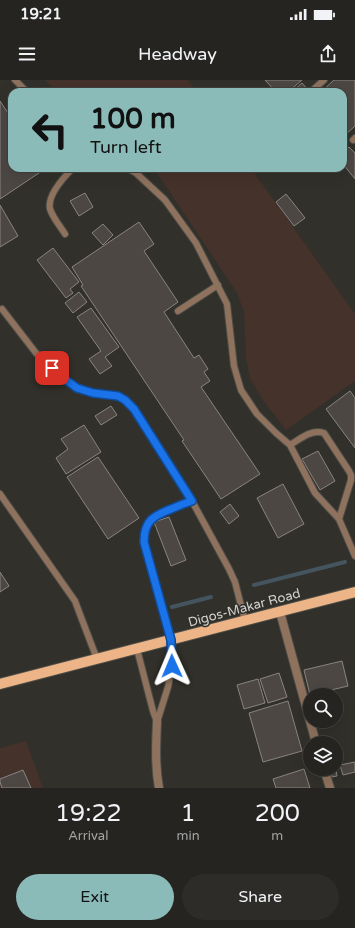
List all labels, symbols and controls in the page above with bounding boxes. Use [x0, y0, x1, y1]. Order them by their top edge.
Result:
text: 19:21 [20, 5, 62, 23]
icon: menu [16, 43, 38, 65]
text: Headway [138, 43, 217, 65]
icon: share [317, 43, 339, 65]
text: 100 m [90, 102, 176, 136]
icon: left [24, 104, 76, 156]
text: Turn left [90, 136, 162, 158]
pin [35, 351, 69, 385]
icon: arrive [41, 357, 63, 379]
street label: Digos-Makar Road [186, 585, 302, 631]
position arrow [151, 645, 193, 687]
map controls [303, 688, 343, 776]
button: search [303, 688, 343, 728]
button: layers [303, 736, 343, 776]
text: 19:22 [55, 799, 122, 828]
text: 1 [181, 799, 196, 828]
text: 200 [255, 799, 300, 828]
text: Arrival [68, 828, 108, 844]
text: min [177, 828, 200, 844]
text: m [271, 828, 283, 844]
button: Exit [16, 874, 174, 920]
button: Share [182, 874, 339, 920]

